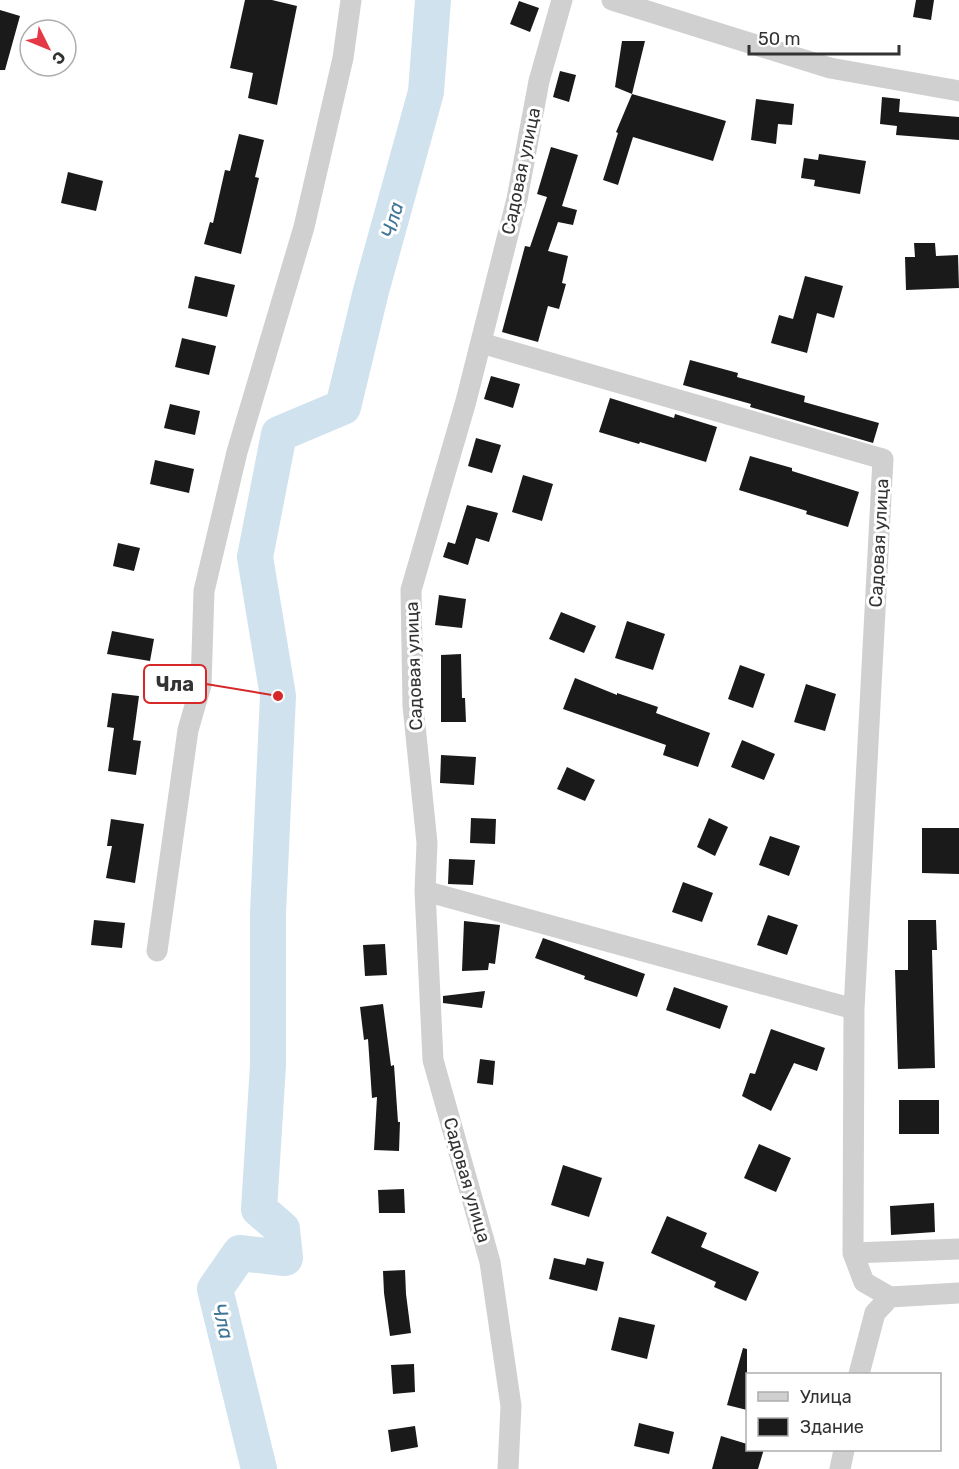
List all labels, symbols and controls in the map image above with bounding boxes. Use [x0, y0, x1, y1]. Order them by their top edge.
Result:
north arrow [18, 18, 78, 78]
scale bar [749, 18, 899, 56]
text: 50 m [758, 28, 801, 50]
text: С [48, 47, 69, 68]
street label: Садовая улица [497, 106, 545, 236]
water label: Чла [376, 199, 408, 241]
street label: Садовая улица [865, 478, 893, 608]
street label: Садовая улица [401, 601, 427, 731]
callout: Чла [144, 665, 206, 703]
text: Чла [156, 672, 194, 696]
street label: Садовая улица [439, 1115, 495, 1245]
water label: Чла [207, 1300, 239, 1342]
legend [746, 1373, 941, 1451]
text: Улица [800, 1386, 852, 1408]
text: Здание [800, 1416, 864, 1438]

